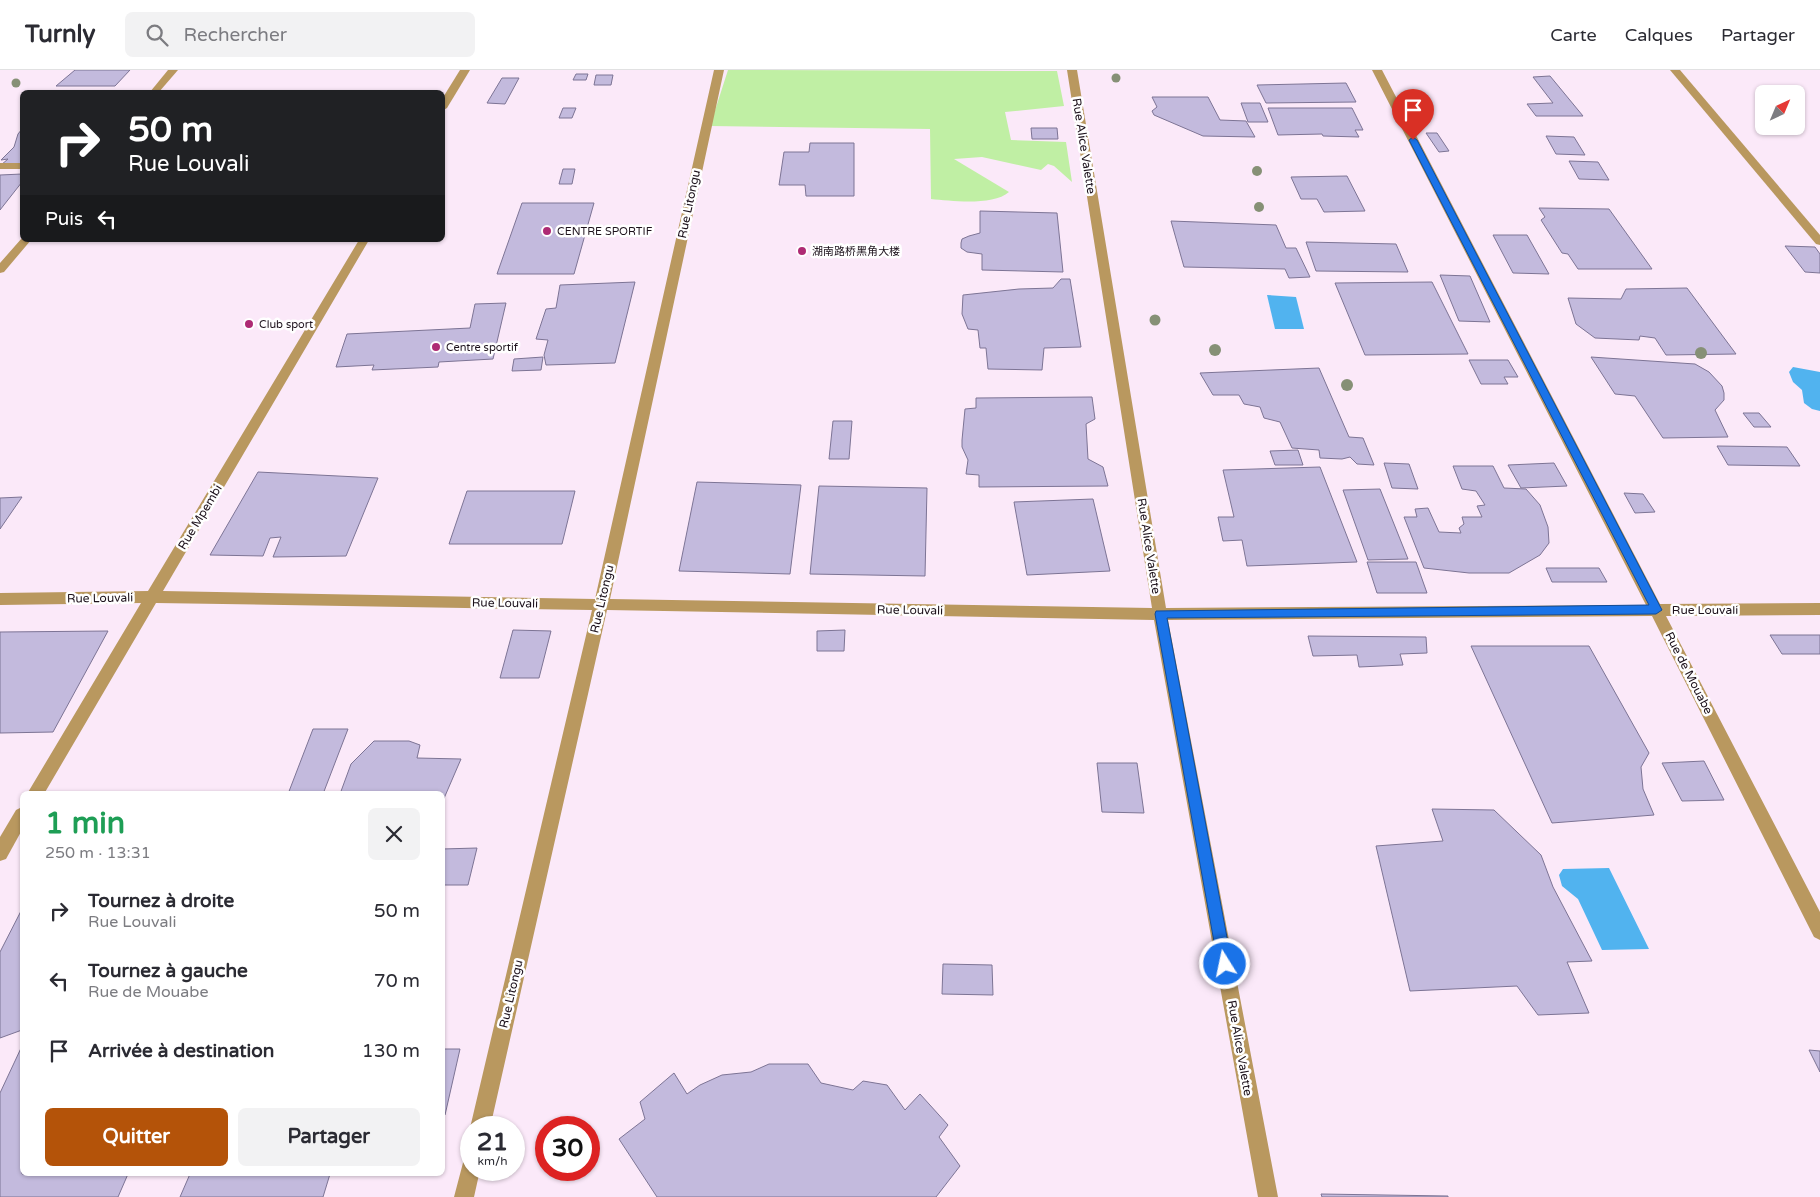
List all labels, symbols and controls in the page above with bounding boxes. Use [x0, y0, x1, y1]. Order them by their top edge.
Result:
search box [125, 12, 475, 57]
text: Turnly [25, 20, 95, 49]
icon: search [143, 21, 171, 49]
text: Rechercher [183, 24, 287, 46]
text: Carte [1550, 24, 1597, 46]
text: Calques [1625, 24, 1693, 46]
text: Partager [1721, 24, 1795, 46]
north arrow [1755, 85, 1805, 135]
map controls [1755, 85, 1805, 135]
pin [1392, 89, 1434, 140]
icon: arrive [1399, 96, 1427, 124]
street label: Rue Alice Valette [1070, 97, 1099, 195]
text: 50 m [128, 109, 213, 151]
icon: right [45, 110, 110, 175]
text: Rue Louvali [128, 151, 250, 177]
street label: Rue Litongu [675, 168, 703, 240]
icon: left [93, 205, 121, 233]
text: Puis [45, 208, 83, 230]
marker: CENTRE SPORTIF [541, 225, 553, 237]
place label: CENTRE SPORTIF [557, 225, 653, 238]
marker: 湖南路桥黑角大楼 [796, 245, 808, 257]
place label: 湖南路桥黑角大楼 [812, 245, 900, 258]
marker: Club sport [243, 318, 255, 330]
place label: Club sport [259, 318, 313, 331]
marker: Centre sportif [430, 341, 442, 353]
place label: Centre sportif [446, 341, 519, 354]
street label: Rue Mpembi [175, 482, 225, 552]
street label: Rue Alice Valette [1135, 497, 1164, 595]
street label: Rue Litongu [587, 563, 617, 635]
street label: Rue Louvali [67, 590, 133, 606]
street label: Rue Louvali [472, 595, 538, 611]
street label: Rue Louvali [877, 602, 943, 618]
street label: Rue Louvali [1672, 603, 1738, 617]
street label: Rue de Mouabe [1662, 630, 1716, 717]
text: 1 min [45, 805, 125, 842]
button: close [368, 808, 420, 860]
text: 250 m · 13:31 [45, 843, 151, 863]
text: Tournez à droite [88, 890, 234, 912]
icon: right [45, 897, 73, 925]
text: 50 m [374, 900, 420, 922]
text: Rue Louvali [88, 912, 176, 932]
position arrow [1198, 937, 1250, 989]
street label: Rue Litongu [496, 958, 526, 1030]
text: Tournez à gauche [88, 960, 248, 982]
icon: left [45, 967, 73, 995]
text: 70 m [374, 970, 420, 992]
text: Rue de Mouabe [88, 982, 209, 1002]
street label: Rue Alice Valette [1225, 999, 1255, 1097]
icon: arrive [45, 1037, 73, 1065]
text: Arrivée à destination [88, 1040, 274, 1062]
text: 130 m [362, 1040, 420, 1062]
button: Quitter [45, 1108, 228, 1166]
button: Partager [238, 1108, 420, 1166]
speed limit sign: 30 [535, 1116, 600, 1181]
text: 21 [477, 1127, 508, 1157]
text: km/h [477, 1154, 508, 1168]

